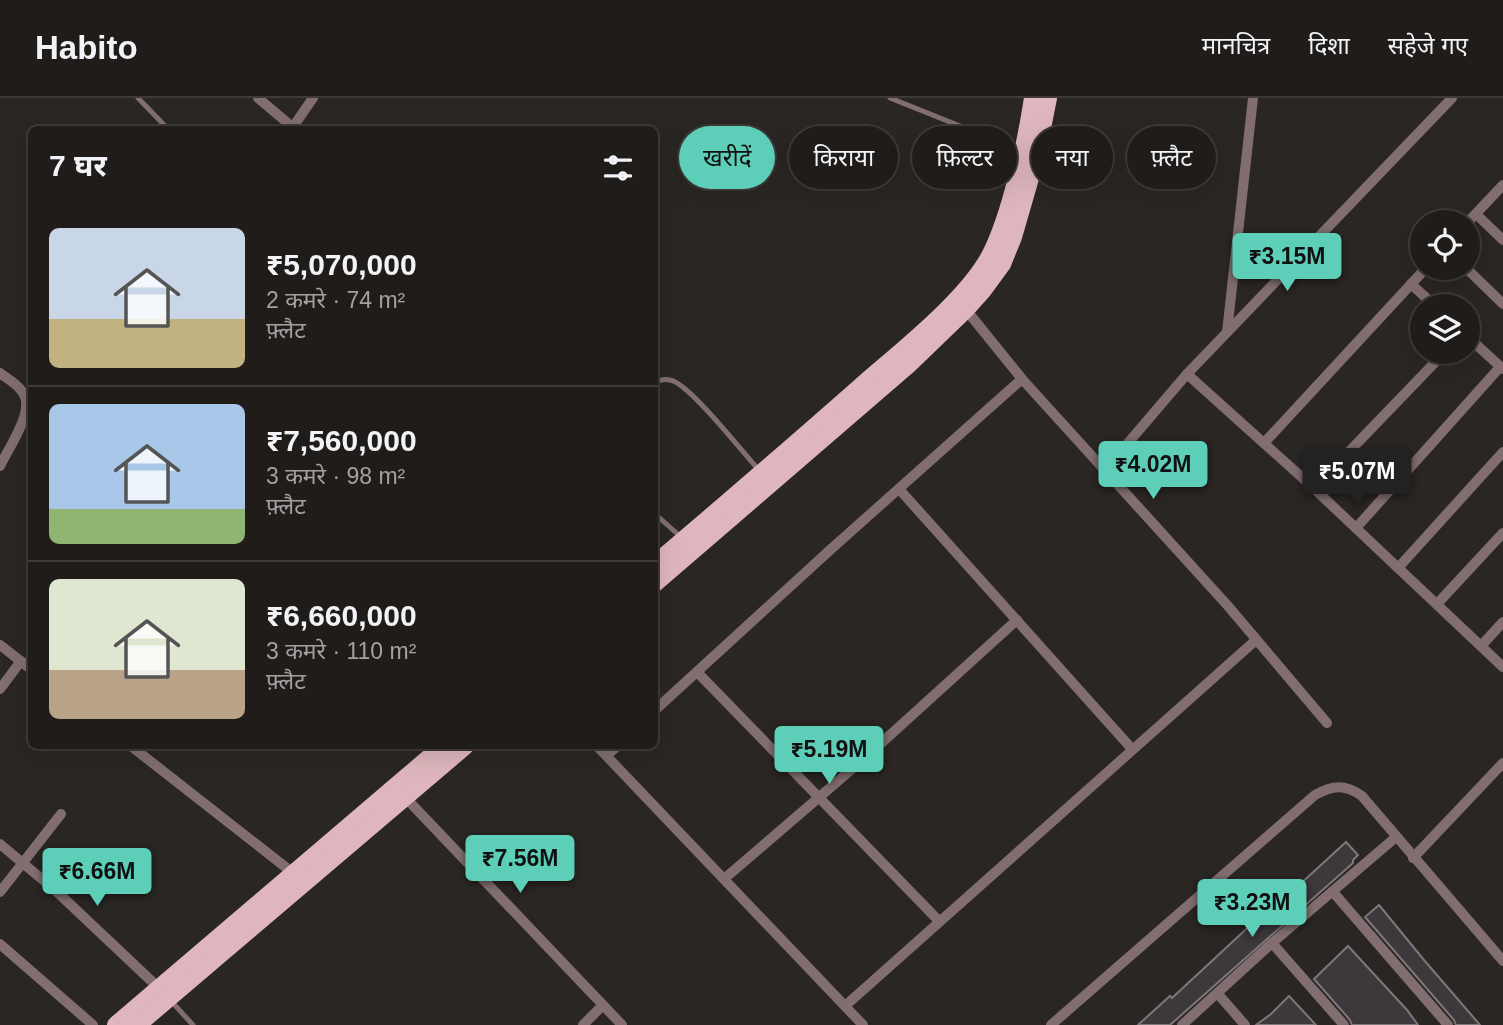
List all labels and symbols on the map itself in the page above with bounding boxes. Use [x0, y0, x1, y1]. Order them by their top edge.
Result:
pin: ₹3.15M [1230, 234, 1344, 293]
pin: ₹4.02M [1096, 442, 1210, 501]
pin: ₹5.07M [1300, 448, 1414, 508]
pin: ₹5.19M [772, 726, 886, 786]
pin: ₹7.56M [463, 836, 577, 895]
pin: ₹6.66M [40, 848, 154, 908]
pin: ₹3.23M [1195, 880, 1309, 939]

